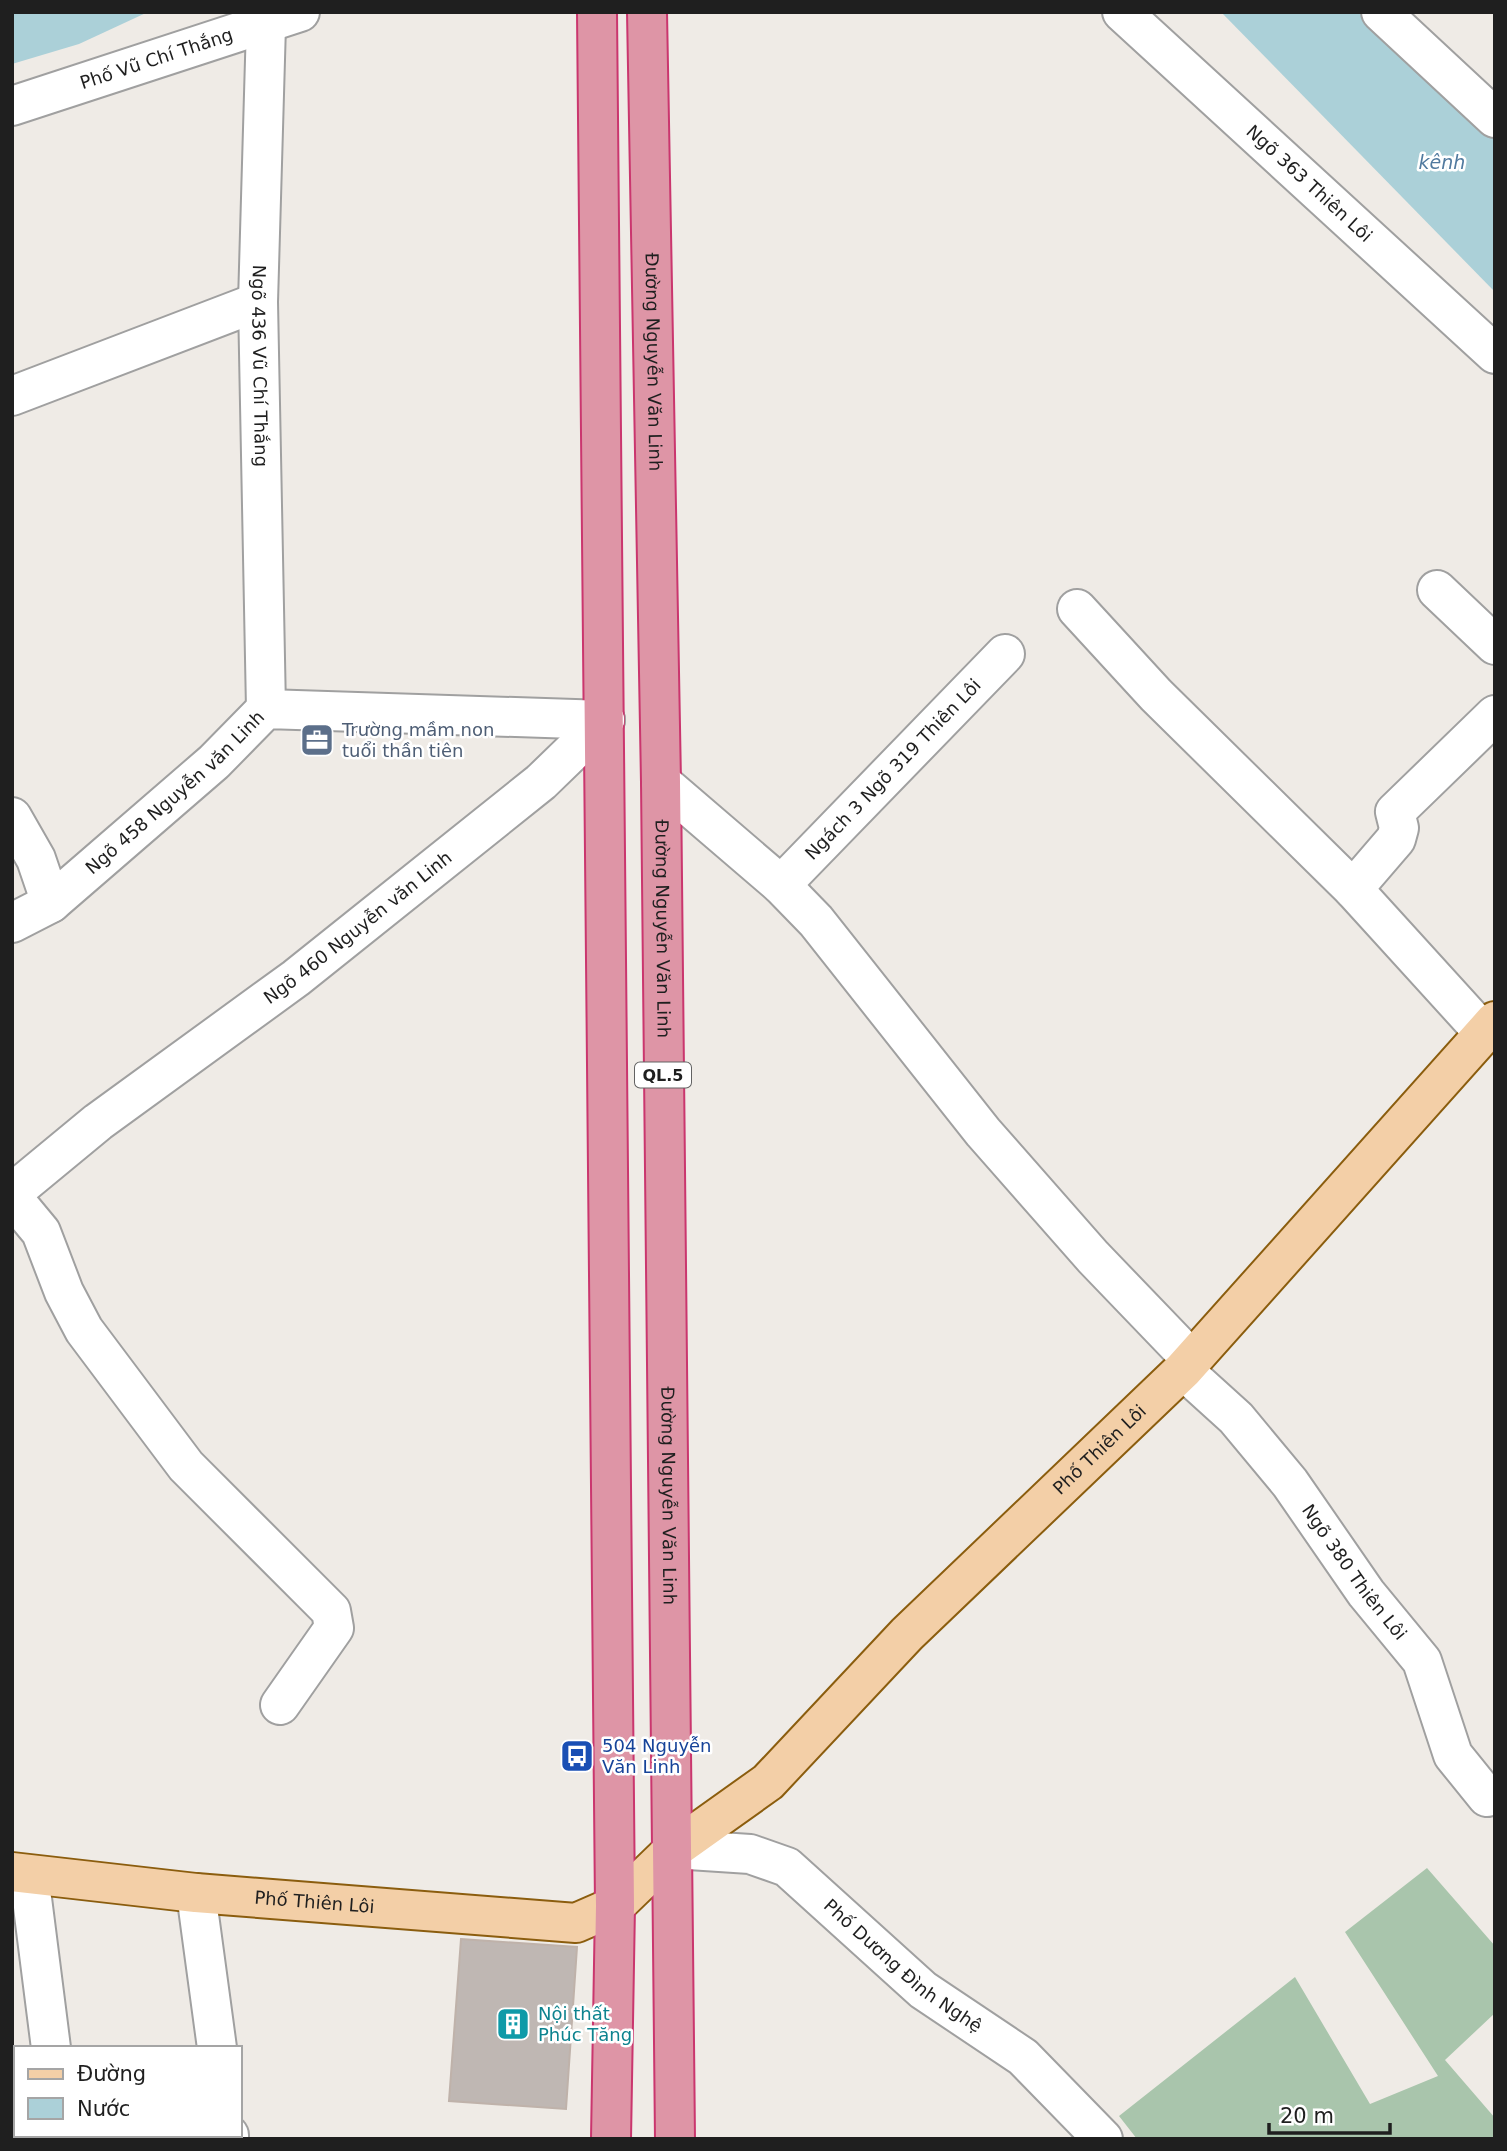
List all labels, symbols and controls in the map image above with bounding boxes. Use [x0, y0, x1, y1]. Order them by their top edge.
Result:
street label: Phố Vũ Chí Thắng [77, 24, 235, 93]
street label: Ngõ 363 Thiên Lôi [1242, 120, 1377, 246]
water label: kênh [1419, 151, 1465, 173]
street label: Đường Nguyễn Văn Linh [641, 252, 666, 471]
street label: Ngõ 436 Vũ Chí Thắng [248, 264, 272, 467]
street label: Ngách 3 Ngõ 319 Thiên Lôi [800, 674, 985, 864]
street label: Ngõ 458 Nguyễn văn Linh [81, 706, 268, 878]
place label: Trường mầm non tuổi thần tiên [341, 719, 494, 761]
office icon: Trường mầm non tuổi thần tiên [298, 721, 336, 759]
street label: Đường Nguyễn Văn Linh [651, 819, 675, 1038]
street label: Ngõ 460 Nguyễn văn Linh [259, 847, 456, 1008]
road number: QL.5 [635, 1063, 691, 1088]
street label: Đường Nguyễn Văn Linh [657, 1386, 680, 1605]
street label: Phố Thiên Lôi [1049, 1400, 1150, 1499]
street label: Ngõ 380 Thiên Lôi [1298, 1500, 1411, 1644]
place label: 504 Nguyễn Văn Linh [602, 1735, 712, 1777]
bus stop icon: 504 Nguyễn Văn Linh [558, 1737, 596, 1775]
street label: Phố Thiên Lôi [254, 1887, 375, 1917]
street label: Phố Dương Đình Nghệ [820, 1895, 986, 2037]
place label: Nội thất Phúc Tăng [538, 2003, 632, 2045]
building icon: Nội thất Phúc Tăng [494, 2005, 532, 2043]
legend [14, 2046, 242, 2137]
text: Đường [77, 2062, 146, 2086]
scale bar [1269, 2092, 1390, 2136]
text: Nước [77, 2097, 130, 2121]
text: 20 m [1280, 2104, 1334, 2128]

